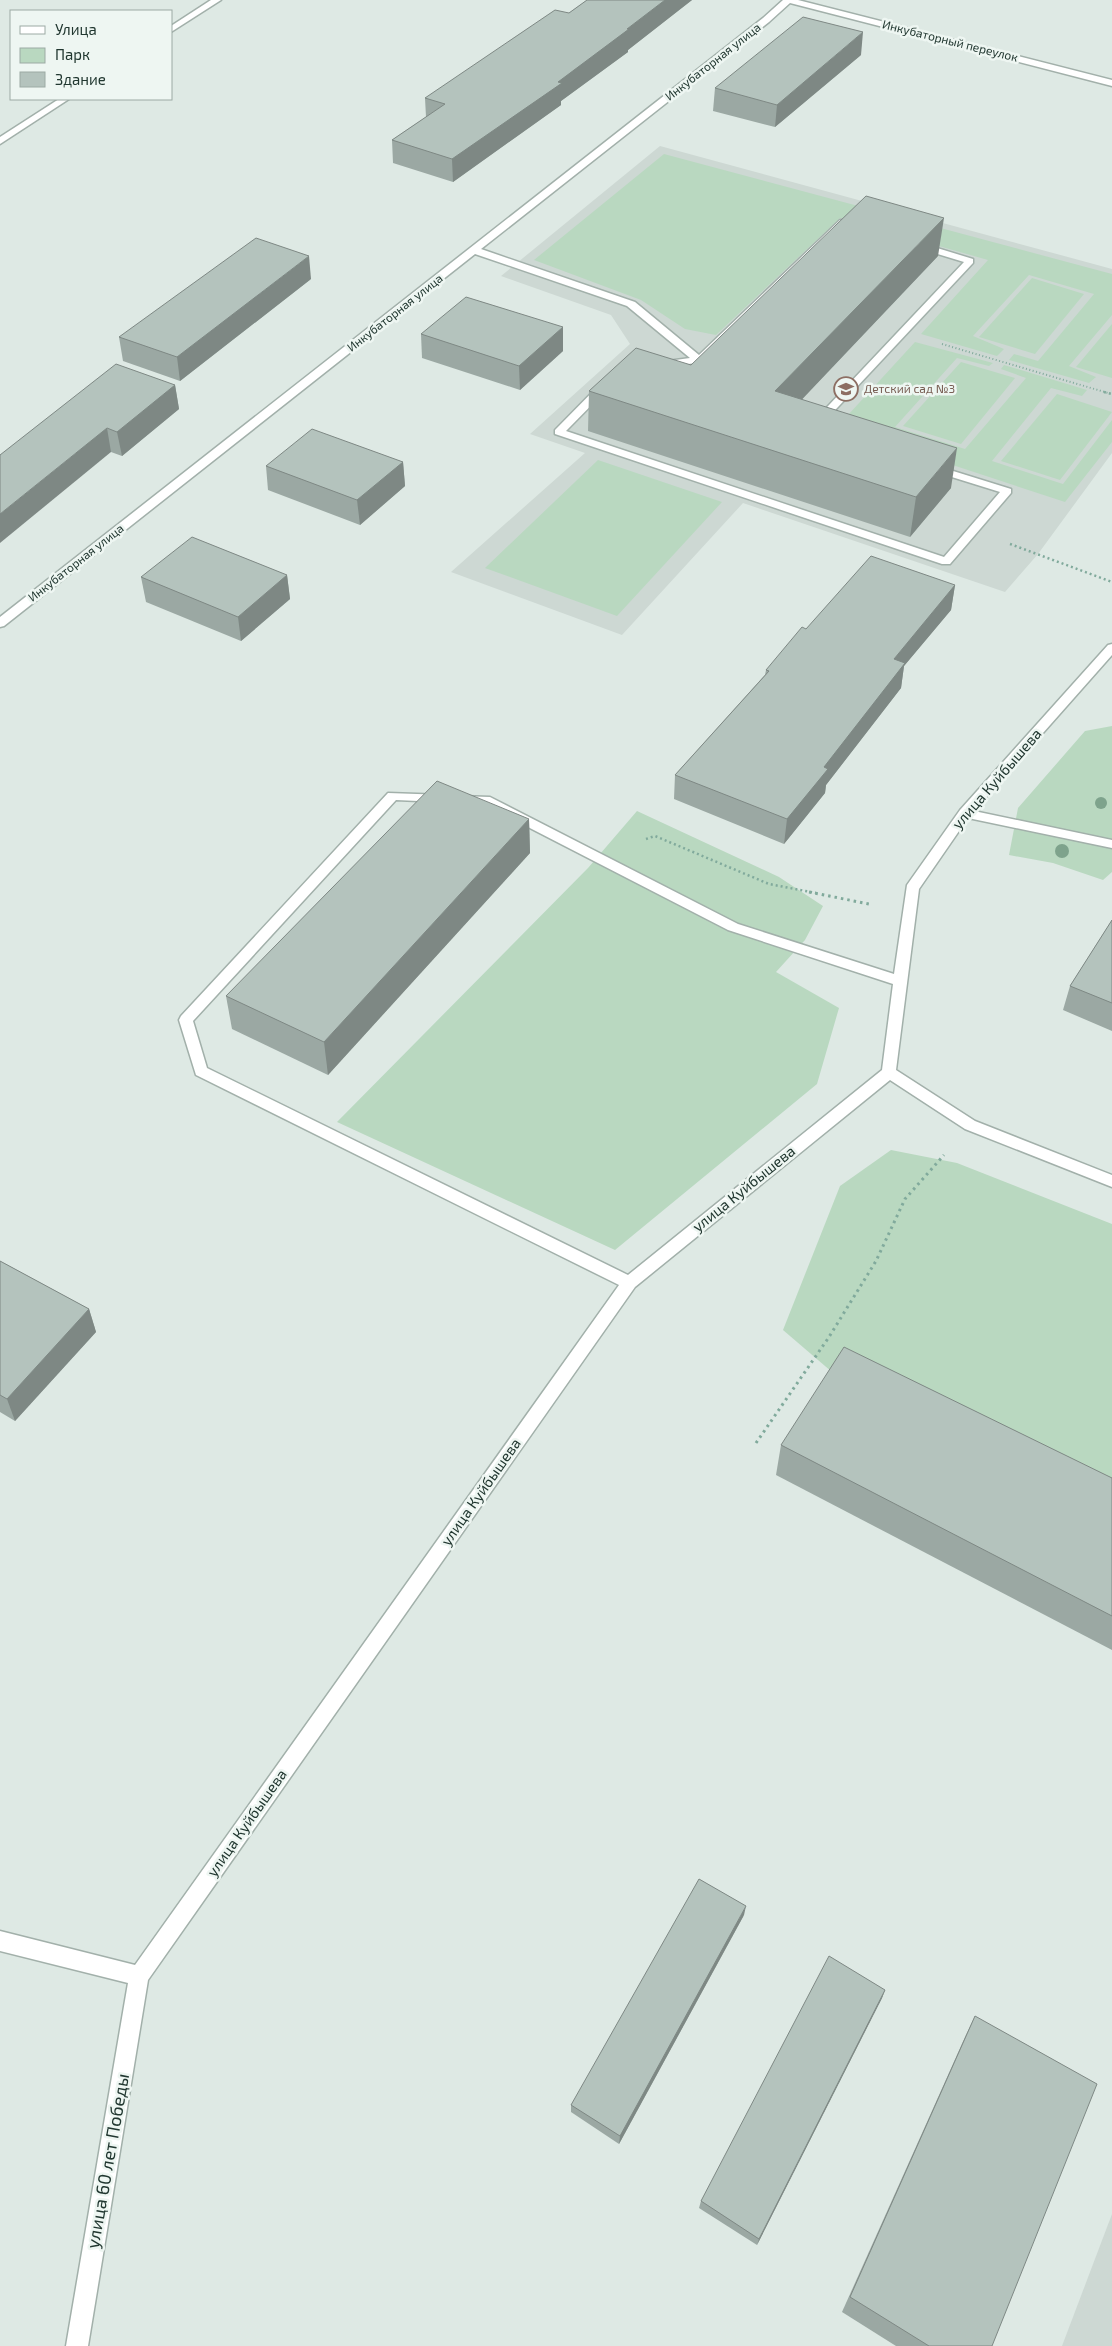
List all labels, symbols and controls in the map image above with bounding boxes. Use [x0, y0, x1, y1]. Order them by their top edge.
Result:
legend [10, 10, 172, 100]
street label: Инкубаторный переулок [881, 16, 1020, 65]
text: Улица [55, 20, 97, 38]
street label: Инкубаторная улица [662, 20, 764, 104]
text: Парк [55, 45, 90, 63]
text: Здание [55, 70, 106, 88]
street label: Инкубаторная улица [344, 271, 446, 355]
school or university icon: Детский сад №3 [833, 376, 859, 402]
place label: Детский сад №3 [864, 381, 955, 395]
street label: Инкубаторная улица [25, 521, 127, 605]
street label: улица Куйбышева [948, 725, 1045, 833]
street label: улица Куйбышева [688, 1141, 799, 1236]
street label: улица Куйбышева [436, 1434, 525, 1549]
street label: улица Куйбышева [202, 1765, 291, 1880]
street label: улица 60 лет Победы [81, 2071, 133, 2250]

